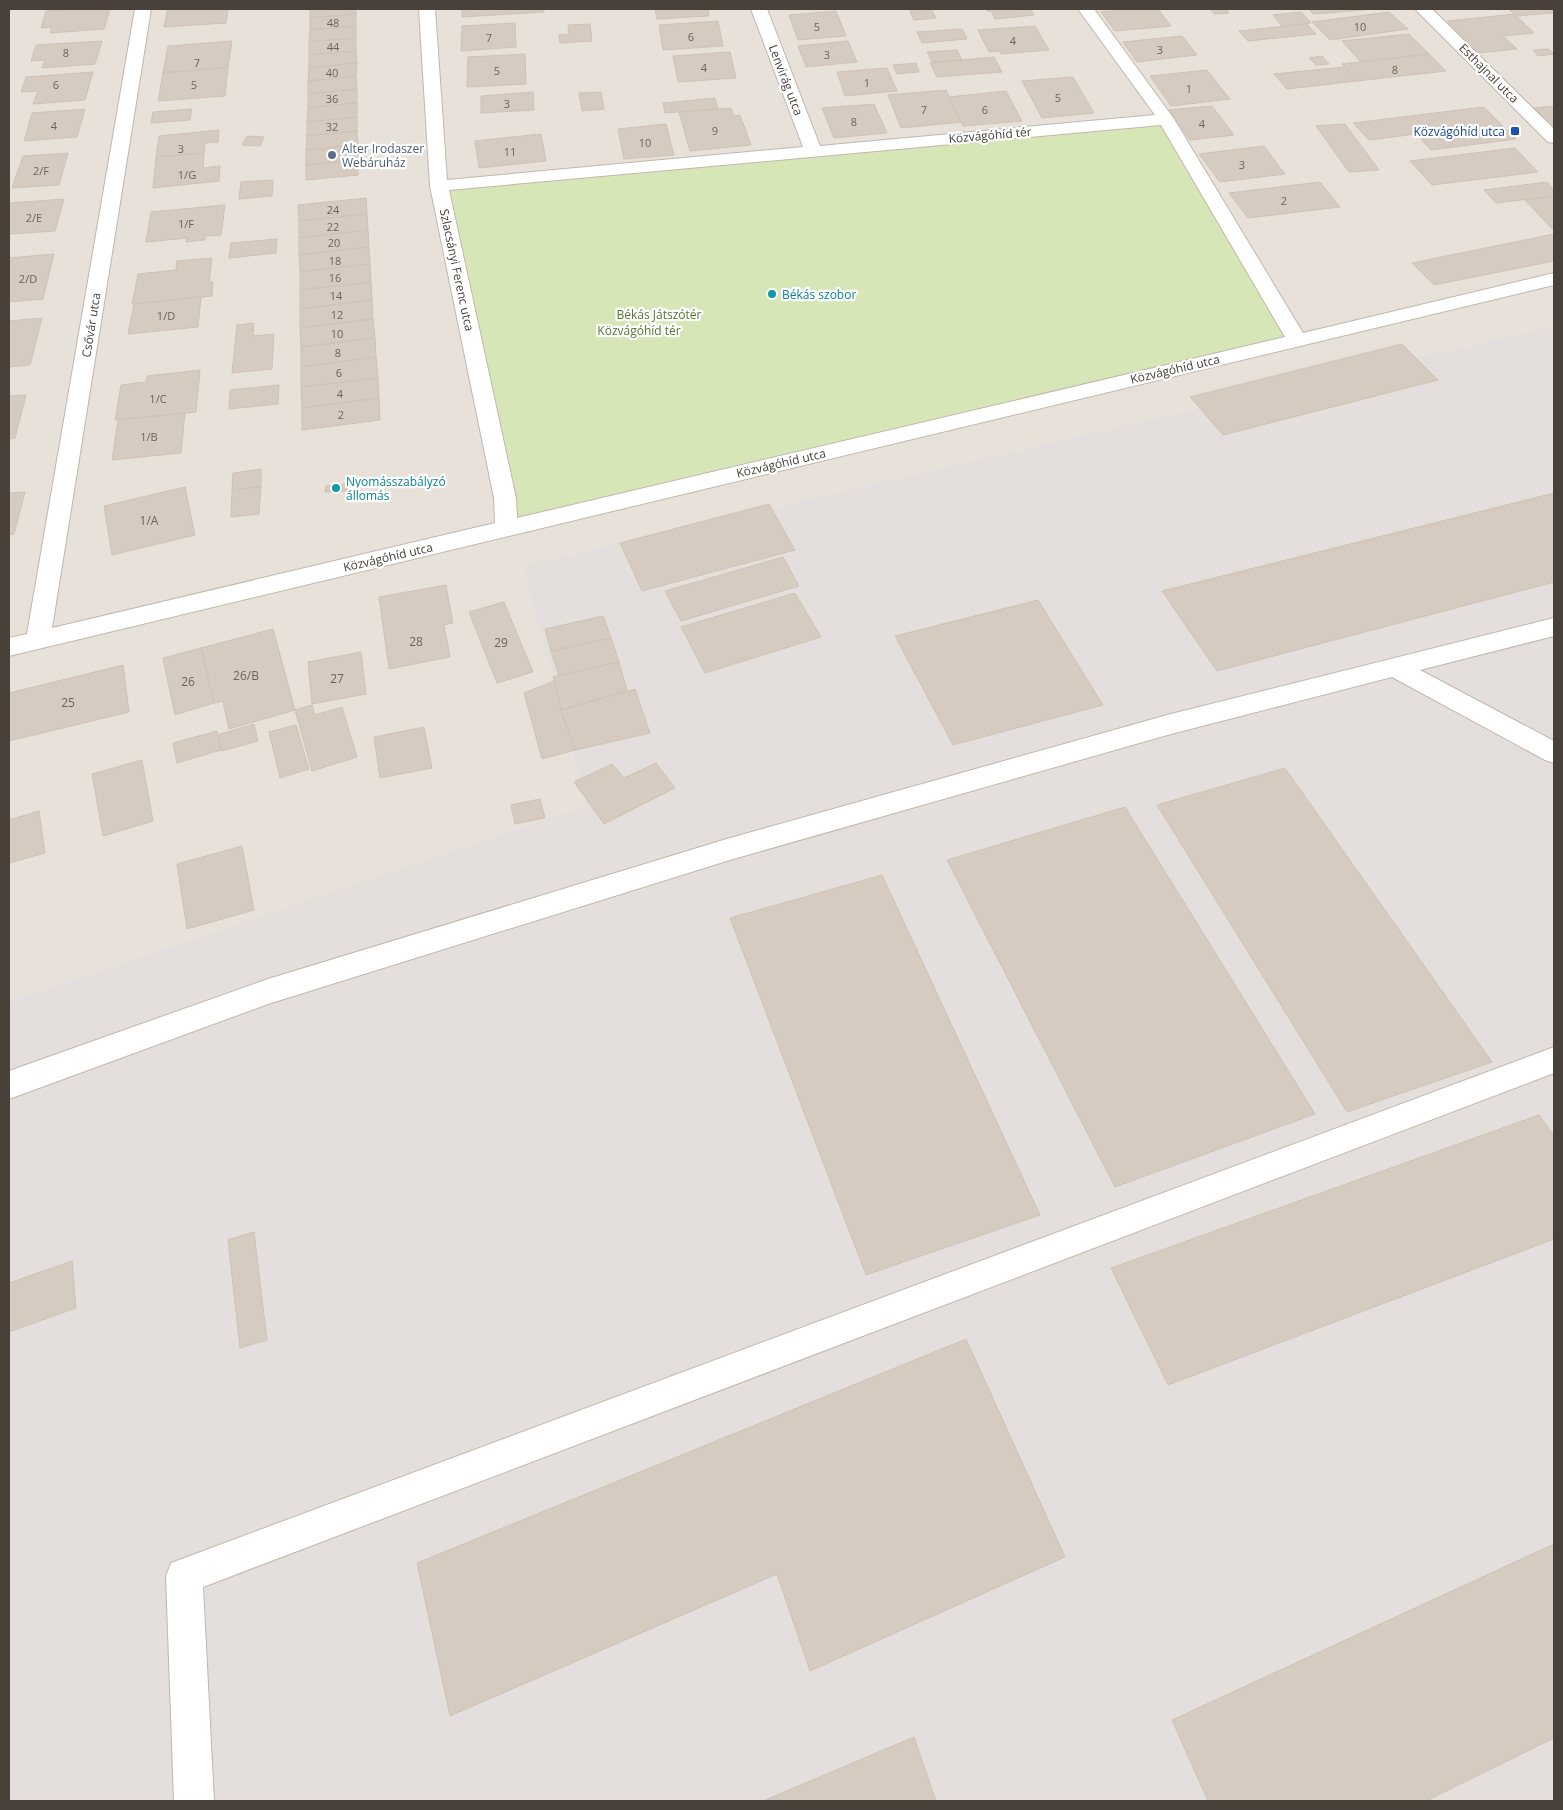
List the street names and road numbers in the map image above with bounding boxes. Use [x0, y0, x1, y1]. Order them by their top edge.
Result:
street label: Esthajnal utca [1455, 39, 1523, 107]
street label: Lenvirág utca [765, 42, 807, 118]
street label: Közvágóhíd tér [948, 123, 1032, 147]
street label: Szlacsányi Ferenc utca [436, 207, 478, 333]
street label: Csővár utca [78, 291, 104, 359]
street label: Közvágóhíd utca [1129, 350, 1221, 388]
street label: Közvágóhíd utca [735, 444, 827, 482]
street label: Közvágóhíd utca [342, 538, 434, 576]

